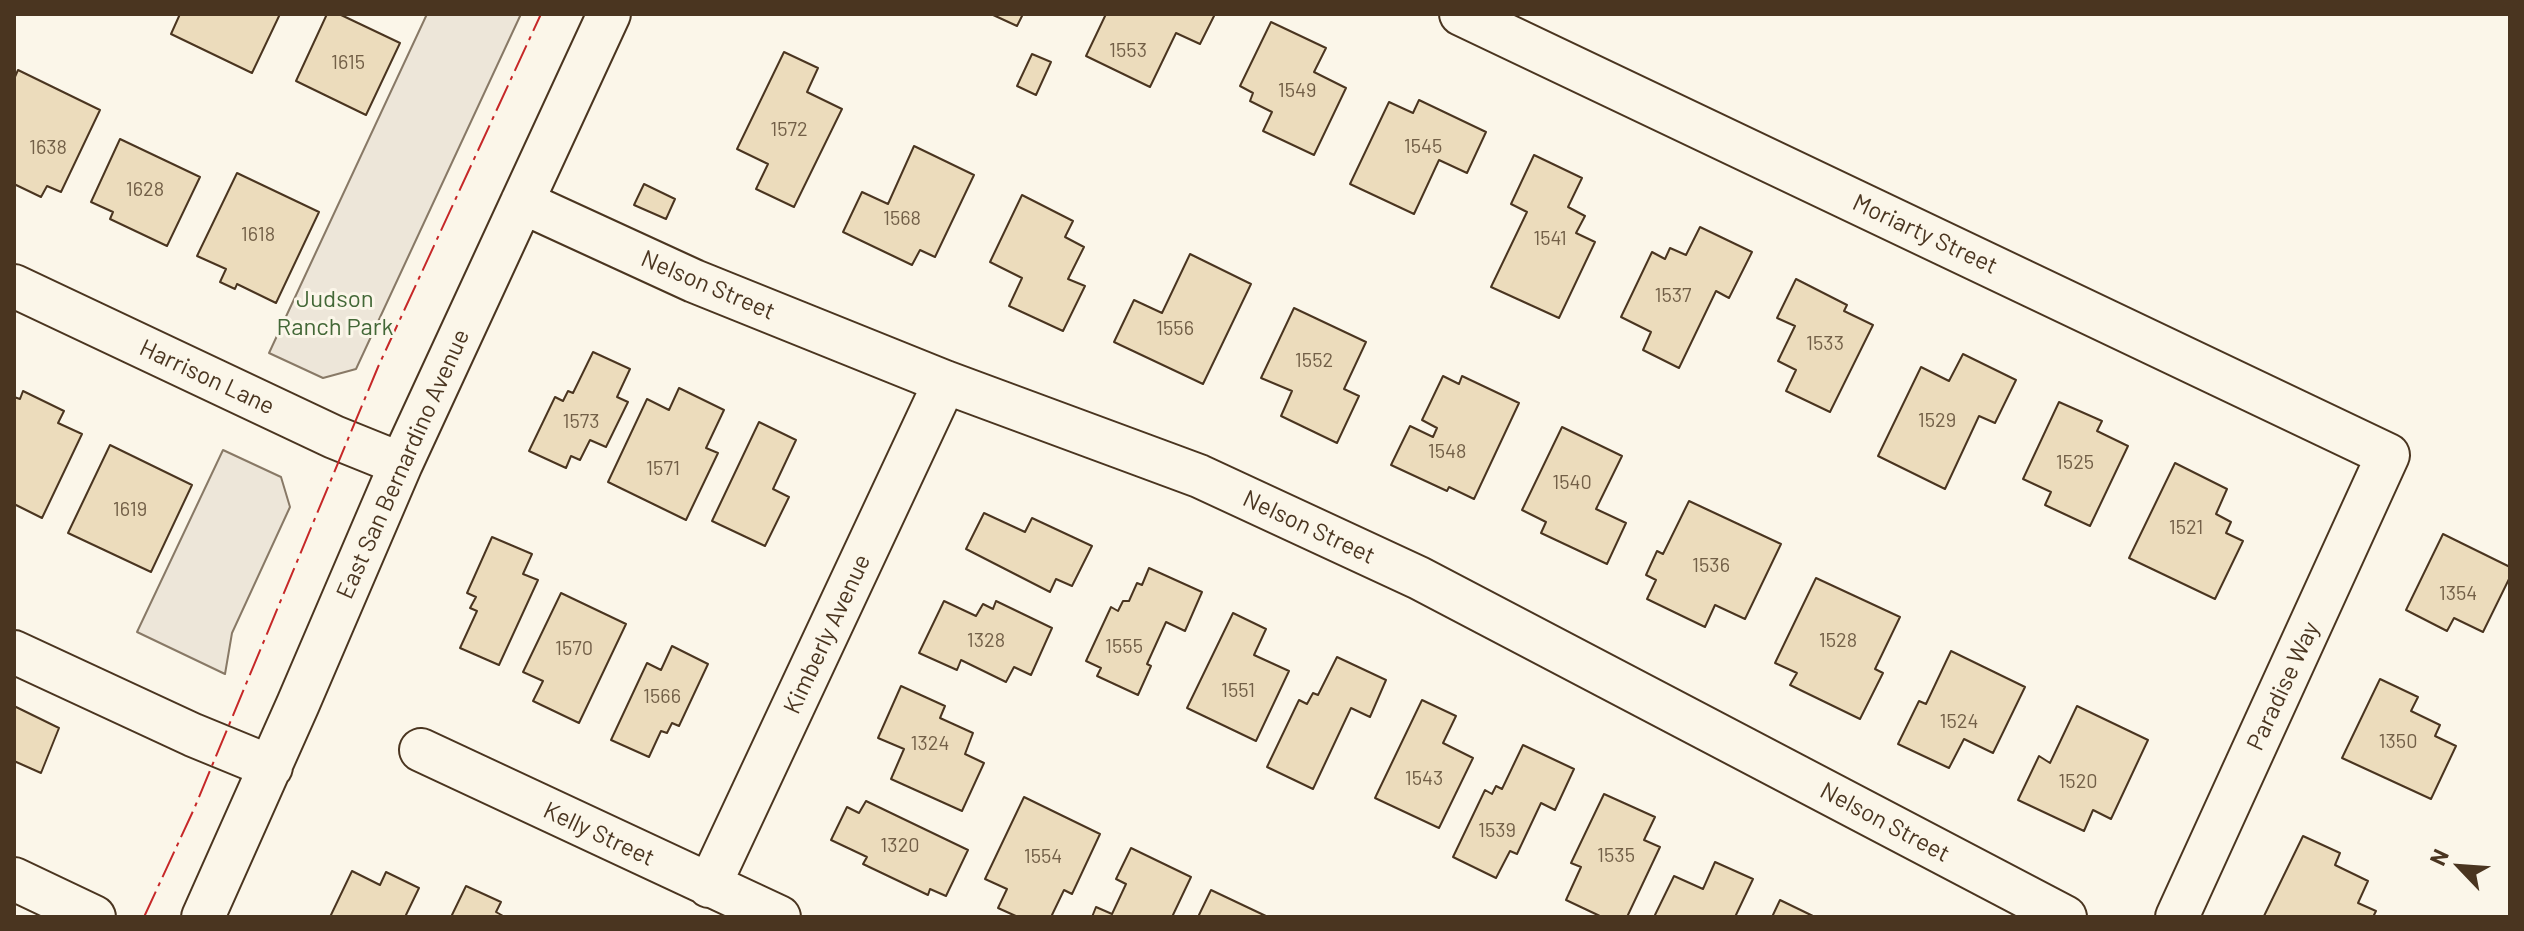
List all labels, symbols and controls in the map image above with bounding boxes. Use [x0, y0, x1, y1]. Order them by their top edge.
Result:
house number: 1553 [1109, 38, 1147, 62]
house number: 1615 [331, 50, 365, 74]
house number: 1549 [1278, 78, 1316, 102]
house number: 1572 [770, 117, 808, 141]
house number: 1545 [1404, 134, 1442, 158]
house number: 1638 [29, 135, 67, 159]
house number: 1628 [126, 177, 164, 201]
street label: Moriarty Street [1848, 188, 2002, 280]
house number: 1568 [883, 206, 921, 230]
house number: 1618 [241, 222, 275, 246]
house number: 1541 [1533, 226, 1567, 250]
street label: Nelson Street [637, 244, 779, 326]
house number: 1537 [1654, 283, 1692, 307]
park label: Judson Ranch Park [276, 285, 394, 341]
house number: 1556 [1156, 316, 1194, 340]
street label: East San Bernardino Avenue [330, 325, 476, 603]
house number: 1533 [1806, 331, 1844, 355]
street label: Harrison Lane [135, 333, 279, 421]
house number: 1552 [1295, 348, 1333, 372]
house number: 1529 [1918, 408, 1956, 432]
house number: 1573 [562, 409, 600, 433]
house number: 1548 [1428, 439, 1466, 463]
house number: 1525 [2056, 450, 2094, 474]
house number: 1571 [646, 456, 680, 480]
house number: 1540 [1552, 470, 1592, 494]
street label: Nelson Street [1238, 484, 1380, 570]
house number: 1619 [113, 497, 147, 521]
house number: 1521 [2169, 515, 2203, 539]
street label: Kimberly Avenue [777, 550, 877, 718]
house number: 1536 [1692, 553, 1730, 577]
house number: 1354 [2439, 581, 2477, 605]
street label: Paradise Way [2241, 617, 2325, 755]
house number: 1328 [967, 628, 1005, 652]
house number: 1528 [1819, 628, 1857, 652]
house number: 1555 [1105, 634, 1143, 658]
house number: 1570 [555, 636, 593, 660]
house number: 1551 [1221, 678, 1255, 702]
house number: 1566 [643, 684, 681, 708]
house number: 1524 [1939, 709, 1979, 733]
house number: 1350 [2379, 729, 2417, 753]
house number: 1324 [910, 731, 950, 755]
house number: 1543 [1405, 766, 1443, 790]
house number: 1520 [2058, 769, 2098, 793]
street label: Nelson Street [1815, 776, 1955, 868]
street label: Kelly Street [539, 796, 659, 872]
house number: 1539 [1478, 818, 1516, 842]
north arrow [2420, 827, 2500, 907]
house number: 1320 [880, 833, 920, 857]
house number: 1535 [1597, 843, 1635, 867]
house number: 1554 [1024, 844, 1062, 868]
text: N [2423, 845, 2453, 869]

